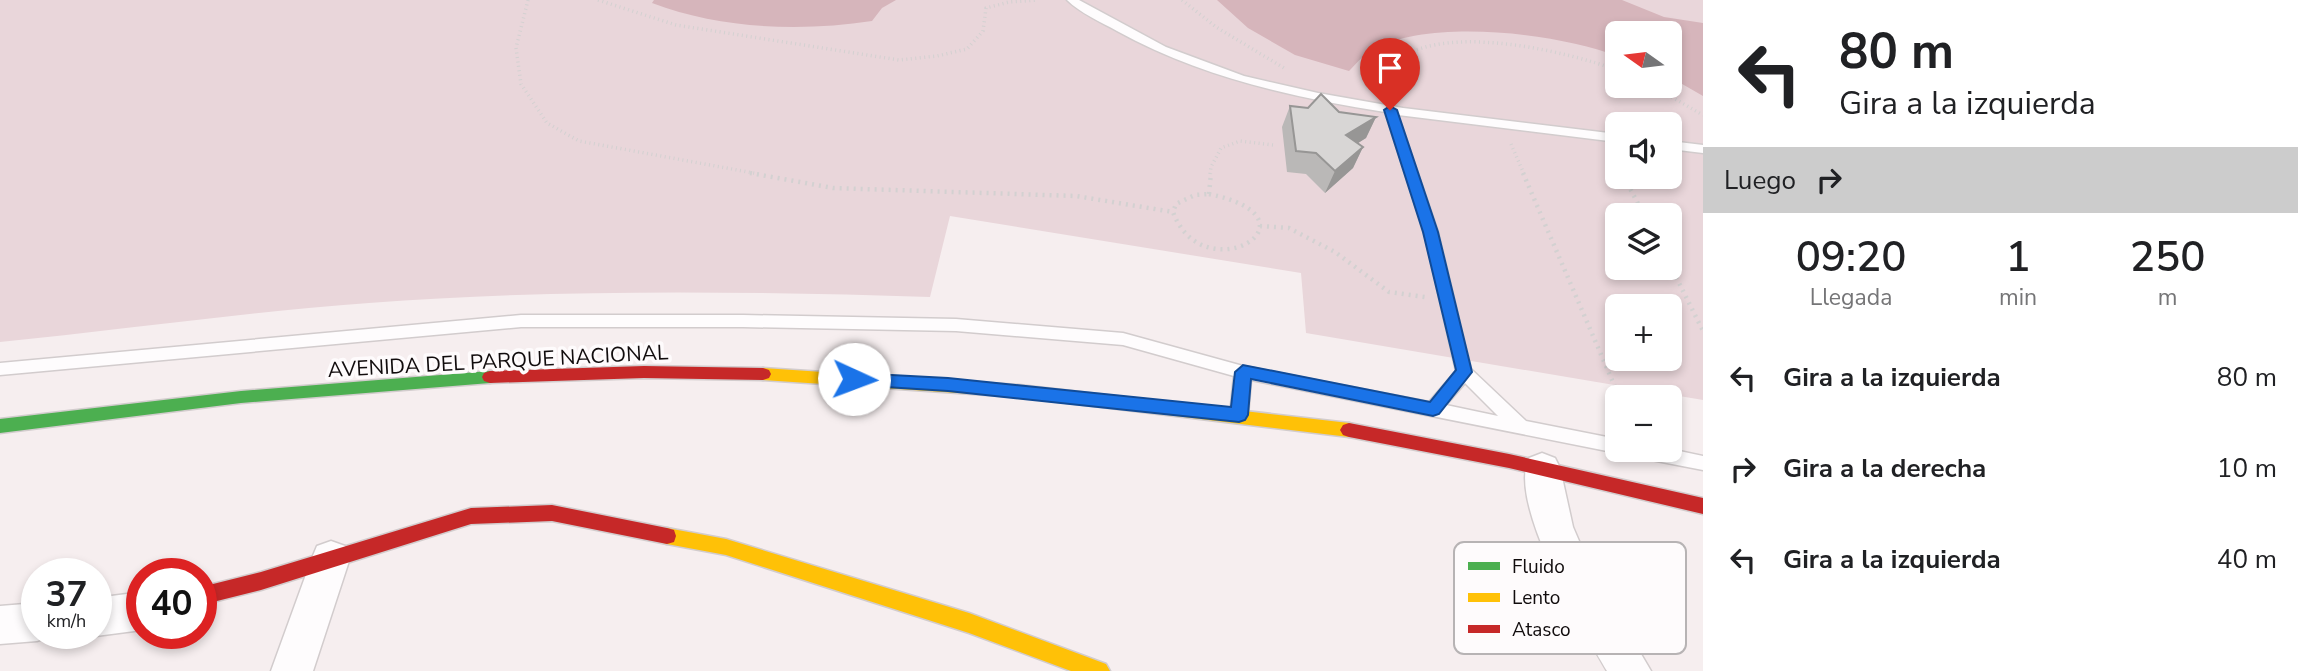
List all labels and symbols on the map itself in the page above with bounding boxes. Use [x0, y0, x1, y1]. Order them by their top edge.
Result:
north arrow [1605, 21, 1682, 98]
pin [1360, 38, 1420, 110]
street label: AVENIDA DEL PARQUE NACIONAL [327, 338, 670, 384]
position arrow [817, 342, 891, 416]
legend [1454, 542, 1686, 654]
text: Fluido [1512, 554, 1565, 580]
speed limit sign: 40 [126, 558, 217, 649]
text: Lento [1512, 585, 1560, 611]
text: Atasco [1512, 617, 1571, 643]

